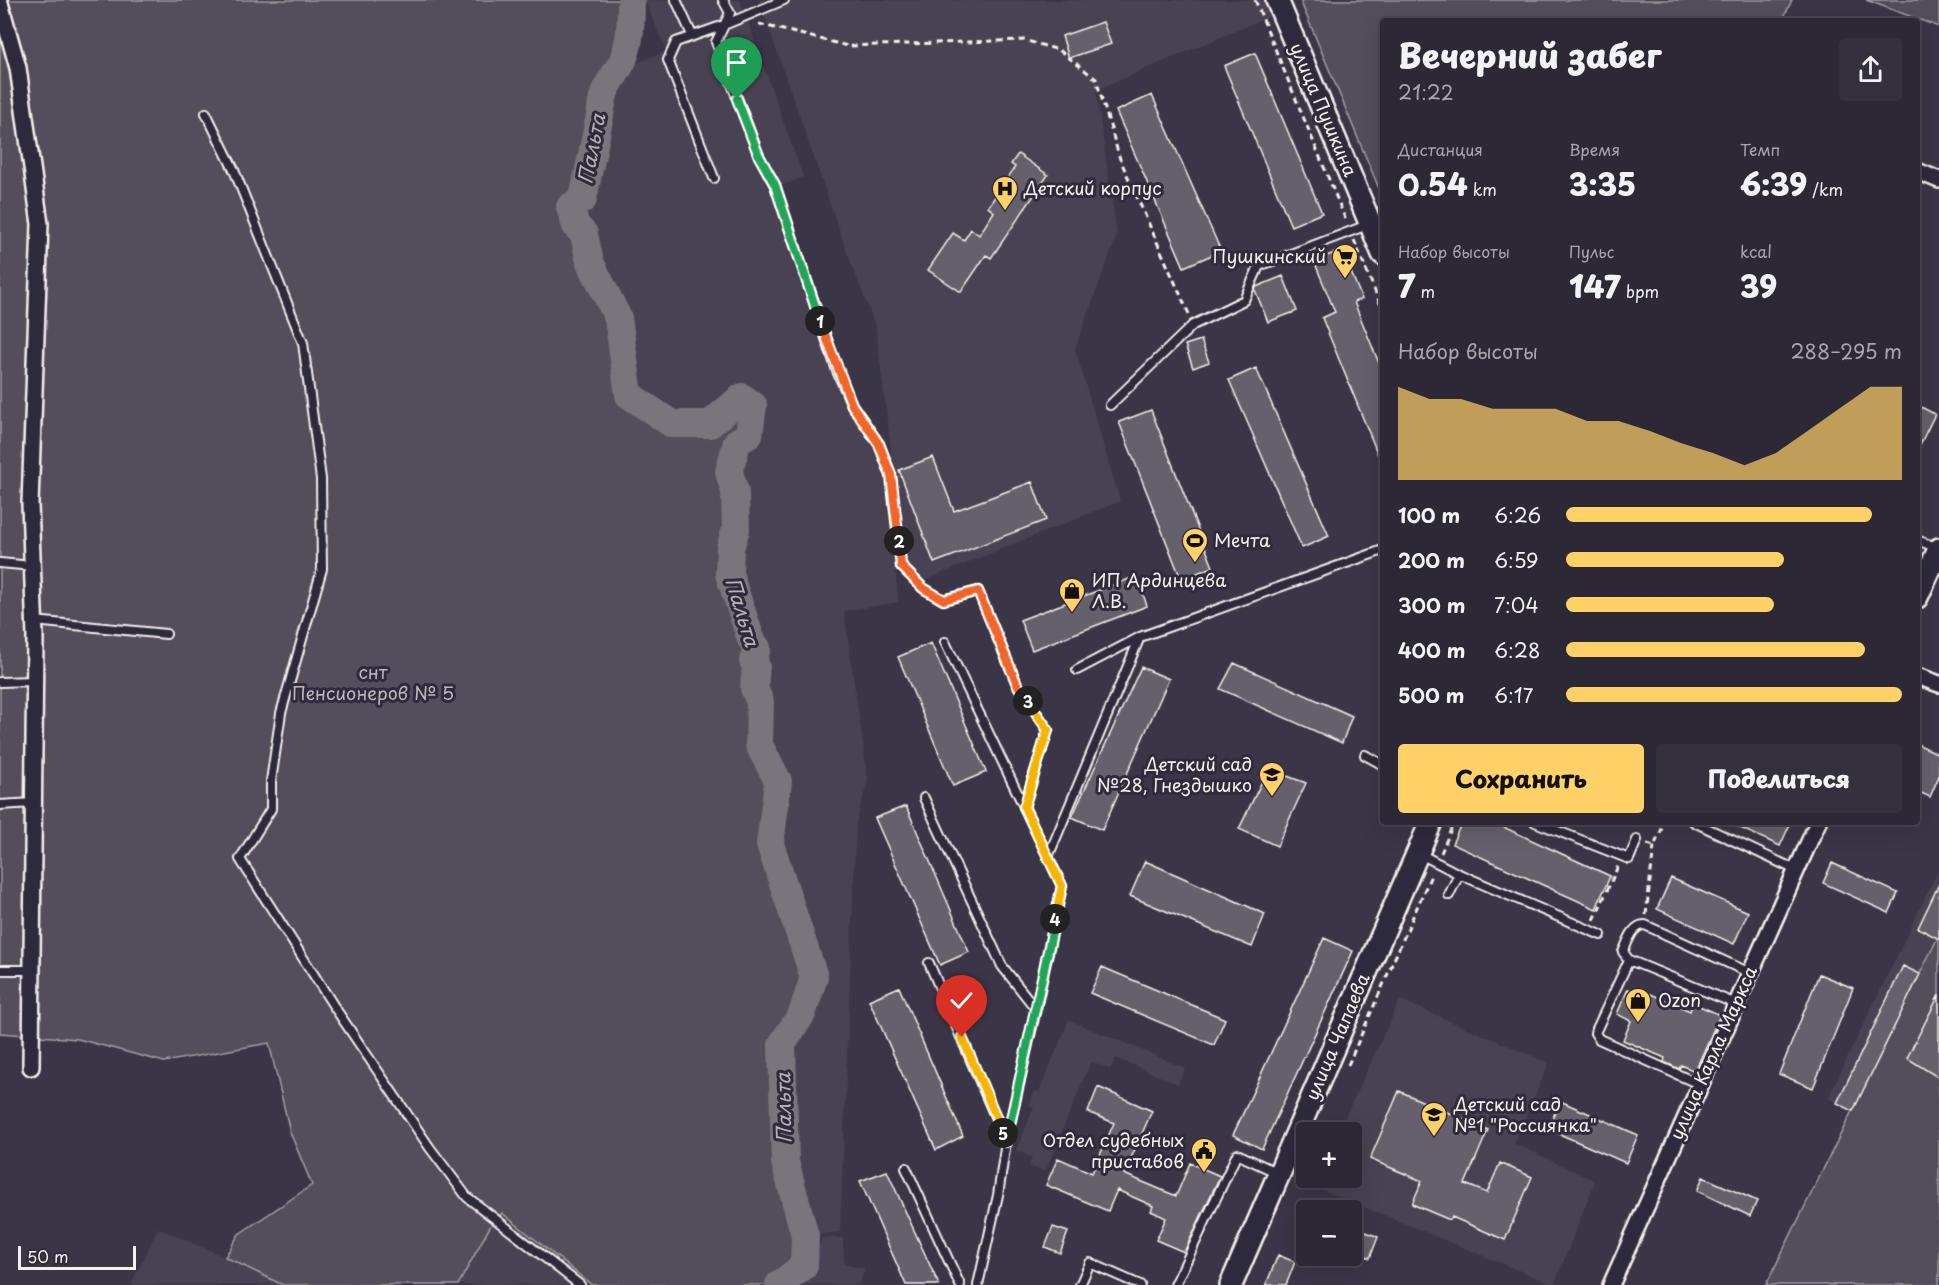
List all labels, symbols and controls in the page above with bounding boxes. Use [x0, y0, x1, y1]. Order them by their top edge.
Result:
text: Вечерний забег [1398, 29, 1661, 79]
pin [711, 37, 762, 99]
street label: улица Пушкина [1284, 38, 1365, 181]
button: share [1839, 38, 1902, 101]
icon: arrive [720, 46, 753, 79]
text: 21:22 [1398, 77, 1454, 107]
water label: Пальта [570, 110, 613, 186]
text: Дистанция [1398, 137, 1483, 161]
text: Время [1569, 137, 1620, 161]
text: Темп [1740, 137, 1780, 161]
text: 0.54 [1398, 161, 1468, 206]
text: 3:35 [1569, 161, 1636, 206]
text: 6:39 [1740, 161, 1807, 206]
hospital icon: Детский корпус [990, 174, 1020, 212]
place label: Детский корпус [1023, 174, 1162, 201]
text: km [1468, 177, 1497, 201]
text: /km [1807, 177, 1843, 201]
text: Набор высоты [1398, 239, 1510, 263]
text: Пульс [1569, 239, 1614, 263]
text: kcal [1740, 239, 1772, 263]
place label: Пушкинский [1212, 242, 1326, 269]
supermarket icon: Пушкинский [1330, 242, 1360, 280]
text: 7 [1398, 263, 1415, 308]
text: 147 [1569, 263, 1621, 308]
text: 39 [1740, 263, 1777, 308]
text: m [1415, 279, 1435, 303]
text: bpm [1621, 279, 1659, 303]
pin: 1 [805, 306, 835, 336]
text: 1 [816, 309, 824, 333]
text: Набор высоты [1398, 336, 1538, 366]
text: 288–295 m [1790, 336, 1902, 366]
text: 100 m [1398, 500, 1460, 530]
text: 6:26 [1494, 500, 1541, 530]
pin: 2 [884, 526, 914, 556]
sports icon: Мечта [1180, 526, 1210, 564]
place label: Мечта [1214, 526, 1271, 553]
text: 2 [893, 529, 905, 553]
text: 200 m [1398, 545, 1465, 575]
text: 6:59 [1494, 545, 1539, 575]
place label: ИП Ардинцева Л.В. [1092, 566, 1227, 614]
water label: Пальта [718, 573, 768, 651]
shop icon: ИП Ардинцева Л.В. [1057, 576, 1087, 614]
text: 300 m [1398, 590, 1466, 620]
text: 7:04 [1494, 590, 1539, 620]
text: 400 m [1398, 635, 1466, 665]
text: 6:28 [1494, 635, 1540, 665]
park label: снт Пенсионеров № 5 [292, 658, 454, 706]
text: 500 m [1398, 680, 1465, 710]
text: 6:17 [1494, 680, 1533, 710]
pin: 3 [1013, 686, 1043, 716]
text: 3 [1023, 689, 1033, 713]
button: Сохранить [1398, 744, 1644, 813]
button: Поделиться [1656, 744, 1902, 813]
place label: Детский сад №28, Гнездышко [1097, 750, 1252, 798]
school or university icon: Детский сад №28, Гнездышко [1257, 760, 1287, 798]
pin: 4 [1040, 904, 1070, 934]
text: 4 [1050, 907, 1060, 931]
street label: улица Карла Маркса [1662, 960, 1763, 1144]
street label: улица Чапаева [1298, 968, 1376, 1104]
pin [936, 975, 987, 1037]
icon: check [945, 984, 978, 1017]
shop icon: Ozon [1623, 986, 1653, 1024]
place label: Ozon [1658, 986, 1701, 1013]
water label: Пальта [767, 1072, 799, 1144]
place label: Детский сад №1 "Россиянка" [1453, 1090, 1597, 1138]
school or university icon: Детский сад №1 "Россиянка" [1419, 1100, 1449, 1138]
pin: 5 [988, 1118, 1018, 1148]
text: 5 [998, 1121, 1008, 1145]
map controls [1296, 1122, 1362, 1266]
button: + [1296, 1122, 1362, 1188]
place label: Отдел судебных приставов [1042, 1126, 1184, 1174]
public building icon: Отдел судебных приставов [1189, 1136, 1219, 1174]
button: − [1296, 1200, 1362, 1266]
scale bar [18, 1243, 136, 1270]
text: 50 m [27, 1244, 68, 1268]

